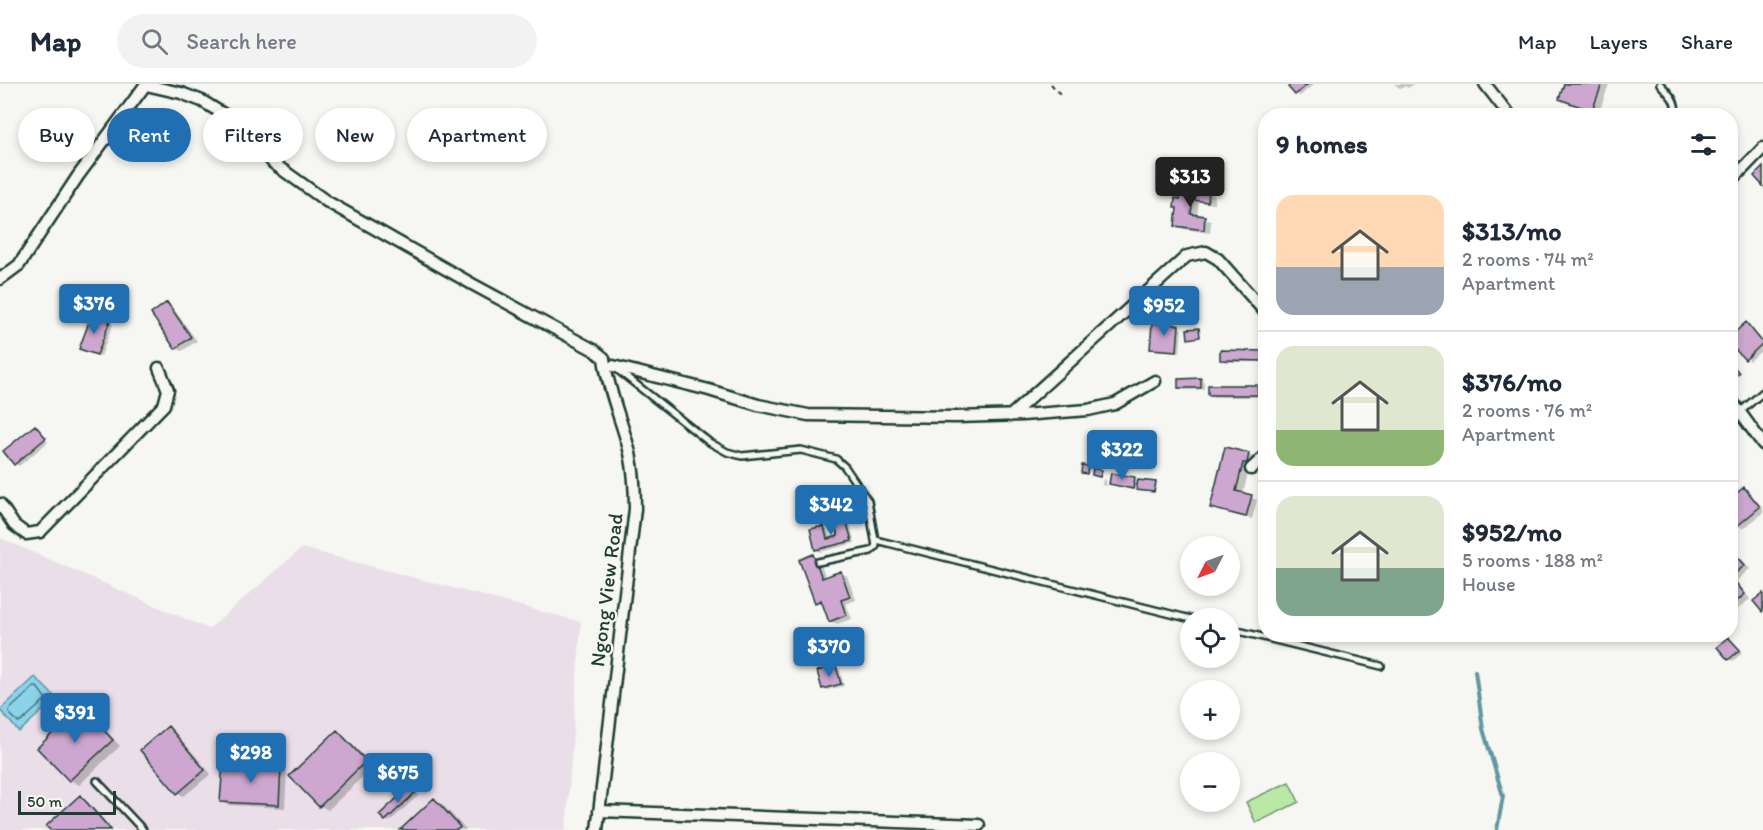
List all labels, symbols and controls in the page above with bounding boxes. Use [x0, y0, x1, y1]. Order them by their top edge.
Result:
search box [117, 14, 537, 68]
text: Map [30, 24, 81, 58]
icon: search [138, 25, 171, 58]
text: Search here [186, 28, 297, 55]
text: Map [1518, 29, 1557, 54]
text: Layers [1590, 29, 1648, 54]
text: Share [1681, 29, 1733, 54]
chip: Buy [18, 108, 95, 162]
chip: Rent [107, 108, 191, 162]
chip: Filters [203, 108, 303, 162]
chip: New [315, 108, 395, 162]
chip: Apartment [407, 108, 547, 162]
text: 9 homes [1276, 128, 1368, 160]
icon: filters [1687, 128, 1720, 161]
pin: $313 [1154, 157, 1226, 208]
text: $313 [1169, 164, 1211, 188]
text: $313/mo [1462, 215, 1562, 247]
icon: home [1324, 219, 1396, 291]
text: 2 rooms · 74 m² [1462, 247, 1594, 271]
text: Apartment [1462, 271, 1555, 295]
pin: $376 [58, 284, 130, 335]
pin: $952 [1128, 286, 1200, 337]
text: $376 [73, 291, 115, 315]
text: $952 [1143, 293, 1185, 317]
text: $376/mo [1462, 366, 1562, 398]
icon: home [1324, 370, 1396, 442]
text: 2 rooms · 76 m² [1462, 398, 1592, 422]
text: Apartment [1462, 422, 1555, 446]
pin: $322 [1086, 430, 1158, 481]
text: $322 [1101, 437, 1143, 461]
pin: $342 [795, 485, 867, 536]
text: $342 [809, 492, 853, 516]
street label: Ngong View Road [584, 512, 628, 668]
text: $952/mo [1462, 516, 1562, 548]
icon: home [1324, 520, 1396, 592]
north arrow [1180, 536, 1240, 596]
map controls [1180, 536, 1240, 812]
text: 5 rooms · 188 m² [1462, 548, 1603, 572]
text: House [1462, 572, 1516, 596]
button: locate [1180, 608, 1240, 668]
pin: $370 [793, 627, 865, 678]
text: $370 [807, 634, 851, 658]
button: + [1180, 680, 1240, 740]
pin: $391 [39, 693, 111, 744]
text: $391 [55, 700, 95, 724]
pin: $298 [215, 733, 287, 784]
text: $298 [230, 740, 272, 764]
button: − [1180, 752, 1240, 812]
pin: $675 [362, 753, 434, 804]
text: $675 [377, 760, 419, 784]
scale bar [18, 788, 116, 816]
text: 50 m [27, 792, 62, 811]

